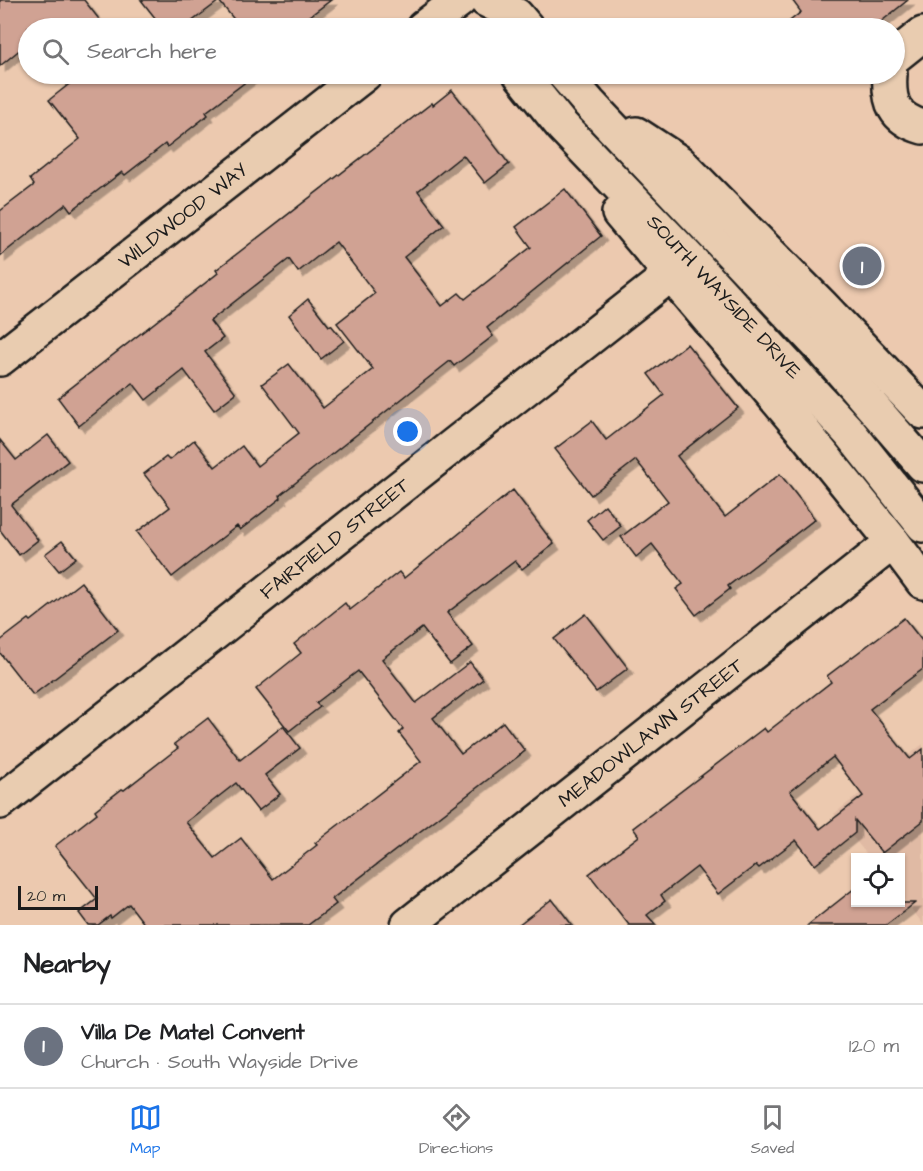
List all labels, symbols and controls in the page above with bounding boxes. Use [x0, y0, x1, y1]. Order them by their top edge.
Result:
search box [18, 18, 905, 84]
icon: search [39, 35, 72, 68]
text: Search here [87, 36, 217, 67]
street label: WILDWOOD WAY [112, 156, 254, 276]
street label: SOUTH WAYSIDE DRIVE [640, 209, 808, 386]
pin: 1 [842, 244, 882, 288]
your location [393, 417, 422, 446]
street label: FAIRFIELD STREET [254, 471, 416, 606]
street label: MEADOWLAWN STREET [553, 651, 750, 814]
map controls [851, 853, 905, 907]
button: locate [851, 853, 905, 907]
scale bar [18, 883, 98, 910]
text: 20 m [27, 885, 65, 907]
text: Nearby [24, 946, 111, 982]
text: Villa De Matel Convent [81, 1017, 305, 1048]
text: 1 [42, 1032, 45, 1060]
text: 120 m [849, 1032, 899, 1060]
text: Church · South Wayside Drive [81, 1048, 358, 1076]
tab: Map [129, 1101, 162, 1159]
tab: Directions [419, 1101, 493, 1159]
tab: Saved [751, 1101, 794, 1159]

